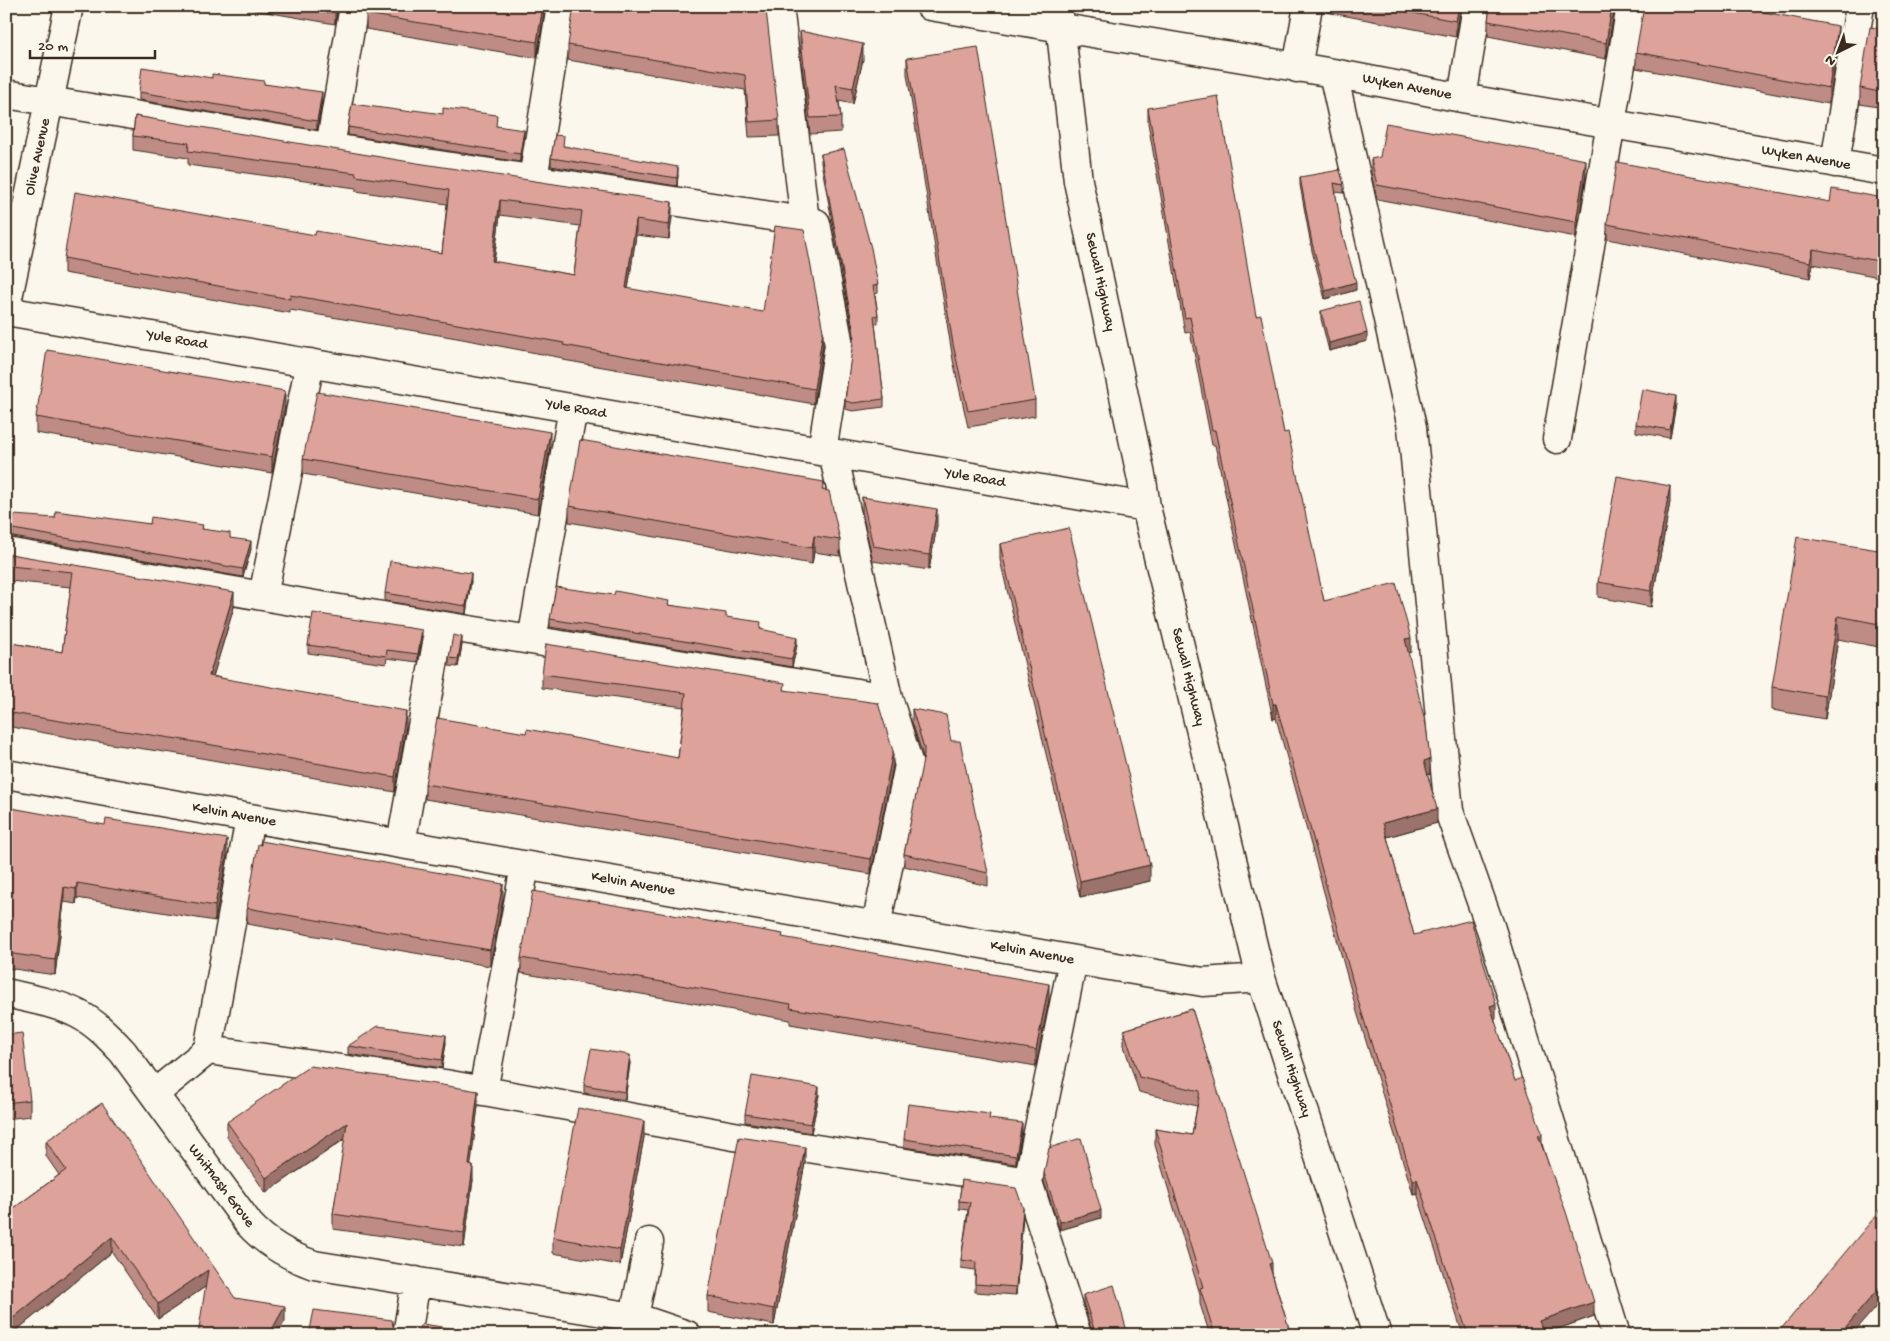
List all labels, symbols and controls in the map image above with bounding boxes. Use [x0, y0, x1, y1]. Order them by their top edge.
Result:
scale bar [30, 28, 155, 60]
north arrow [1812, 28, 1862, 78]
text: 20 m [38, 38, 68, 56]
text: N [1822, 50, 1840, 69]
street label: Wyken Avenue [1361, 70, 1453, 105]
street label: Olive Avenue [21, 116, 55, 197]
street label: Wyken Avenue [1760, 141, 1852, 175]
street label: Sewall Highway [1081, 231, 1119, 334]
street label: Yule Road [143, 325, 210, 354]
street label: Yule Road [542, 394, 609, 423]
street label: Yule Road [941, 463, 1008, 492]
street label: Sewall Highway [1167, 626, 1209, 729]
street label: Kelvin Avenue [191, 799, 278, 831]
street label: Kelvin Avenue [590, 868, 677, 900]
street label: Kelvin Avenue [989, 937, 1076, 969]
street label: Sewall Highway [1267, 1018, 1315, 1120]
street label: Whitnash Grove [184, 1141, 258, 1231]

